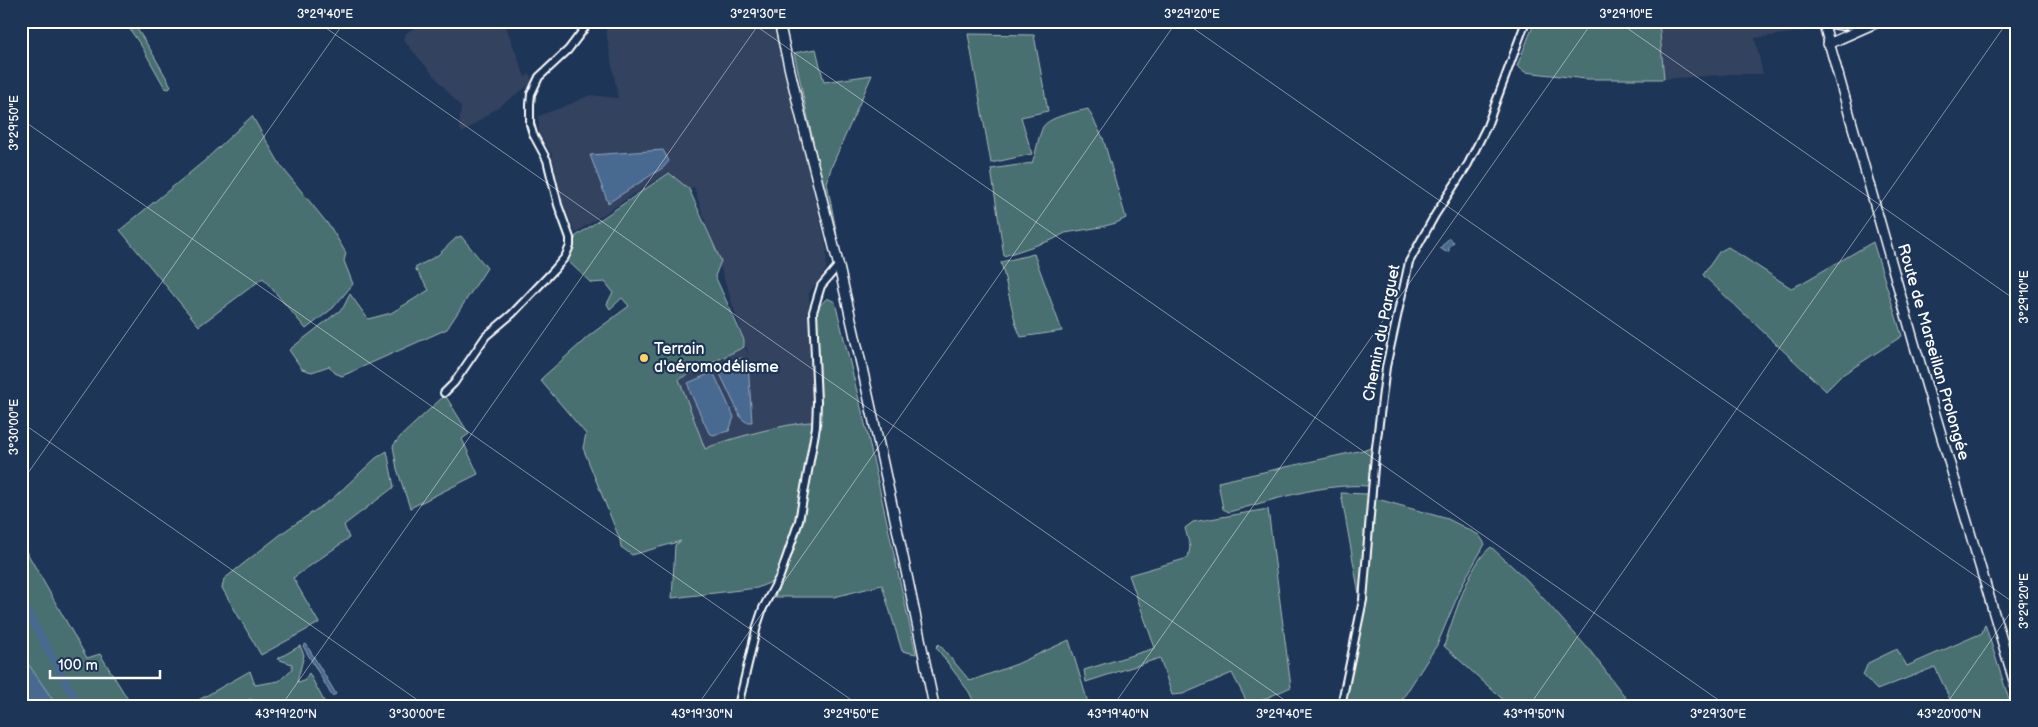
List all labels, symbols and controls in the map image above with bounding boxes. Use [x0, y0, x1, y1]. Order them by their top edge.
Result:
text: 3°29'40"E [297, 7, 353, 22]
text: 3°29'30"E [730, 7, 786, 22]
text: 3°29'20"E [1164, 7, 1220, 22]
text: 3°29'10"E [1599, 7, 1653, 22]
text: 3°29'50"E [7, 95, 22, 151]
street label: Route de Marseillan Prolongée [1893, 242, 1973, 463]
street label: Chemin du Parguet [1359, 263, 1405, 403]
text: 3°29'10"E [2017, 270, 2032, 324]
place label: Terrain d'aéromodélisme [654, 340, 779, 377]
marker: Terrain d'aéromodélisme [638, 352, 650, 364]
text: 3°30'00"E [7, 399, 22, 455]
text: 3°29'20"E [2017, 573, 2032, 629]
scale bar [50, 647, 160, 679]
text: 100 m [58, 656, 98, 675]
text: 43°19'20"N [255, 707, 317, 722]
text: 3°30'00"E [389, 707, 445, 722]
text: 43°19'30"N [671, 707, 733, 722]
text: 3°29'50"E [823, 707, 879, 722]
text: 43°19'40"N [1087, 707, 1149, 722]
text: 3°29'40"E [1256, 707, 1312, 722]
text: 43°19'50"N [1503, 707, 1565, 722]
text: 3°29'30"E [1690, 707, 1746, 722]
text: 43°20'00"N [1917, 707, 1981, 722]

